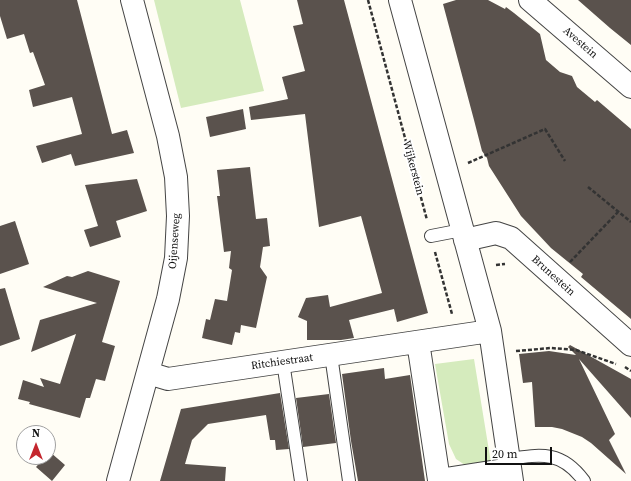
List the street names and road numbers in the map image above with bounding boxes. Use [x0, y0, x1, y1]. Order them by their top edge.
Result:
street label: Avestein [560, 24, 600, 62]
street label: Wijkerstein [399, 139, 427, 197]
street label: Oijenseweg [166, 213, 184, 269]
street label: Brunestein [528, 253, 578, 299]
street label: Ritchiestraat [250, 351, 314, 373]

